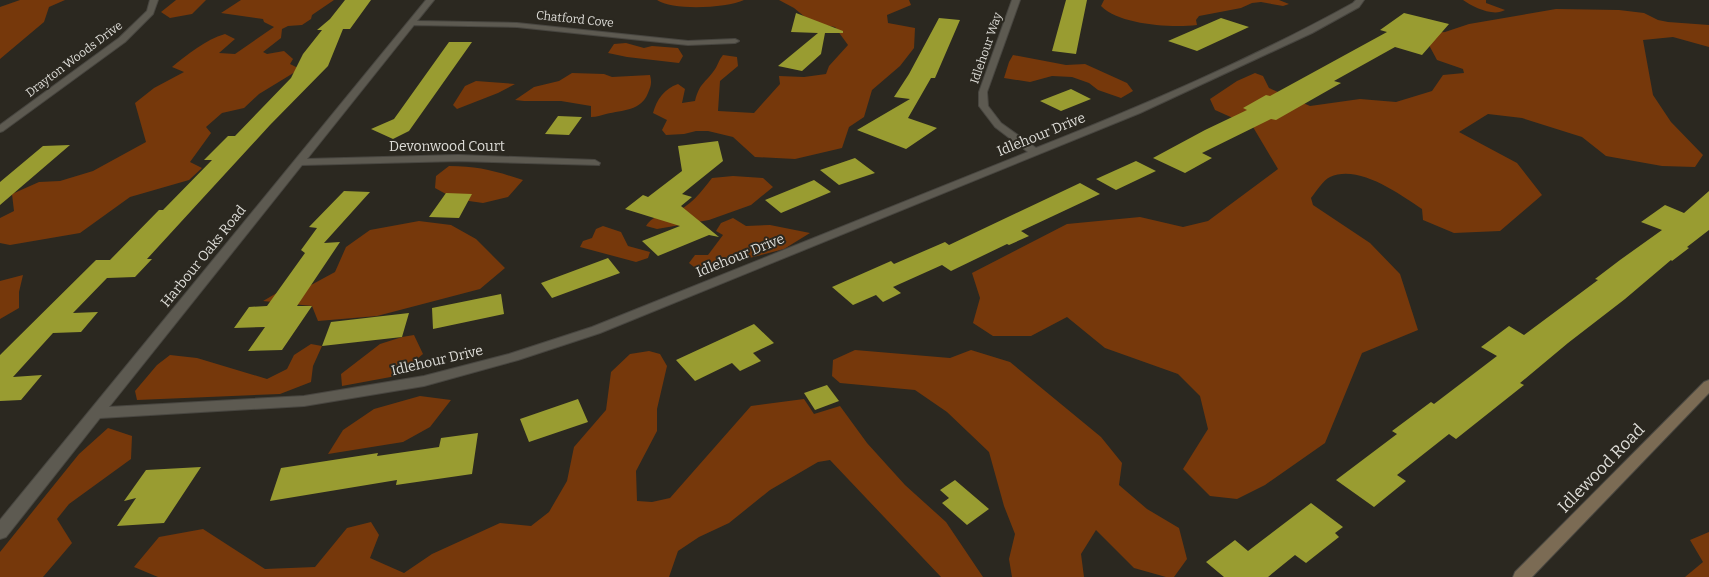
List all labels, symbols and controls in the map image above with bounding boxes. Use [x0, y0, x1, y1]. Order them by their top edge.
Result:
street label: Chatford Cove [535, 8, 615, 30]
street label: Idlehour Way [967, 10, 1005, 85]
street label: Drayton Woods Drive [23, 18, 125, 100]
street label: Idlehour Drive [995, 109, 1088, 160]
street label: Devonwood Court [389, 138, 505, 155]
street label: Harbour Oaks Road [157, 202, 250, 311]
street label: Idlehour Drive [694, 230, 787, 281]
street label: Idlehour Drive [390, 342, 485, 379]
street label: Idlewood Road [1554, 419, 1649, 517]

